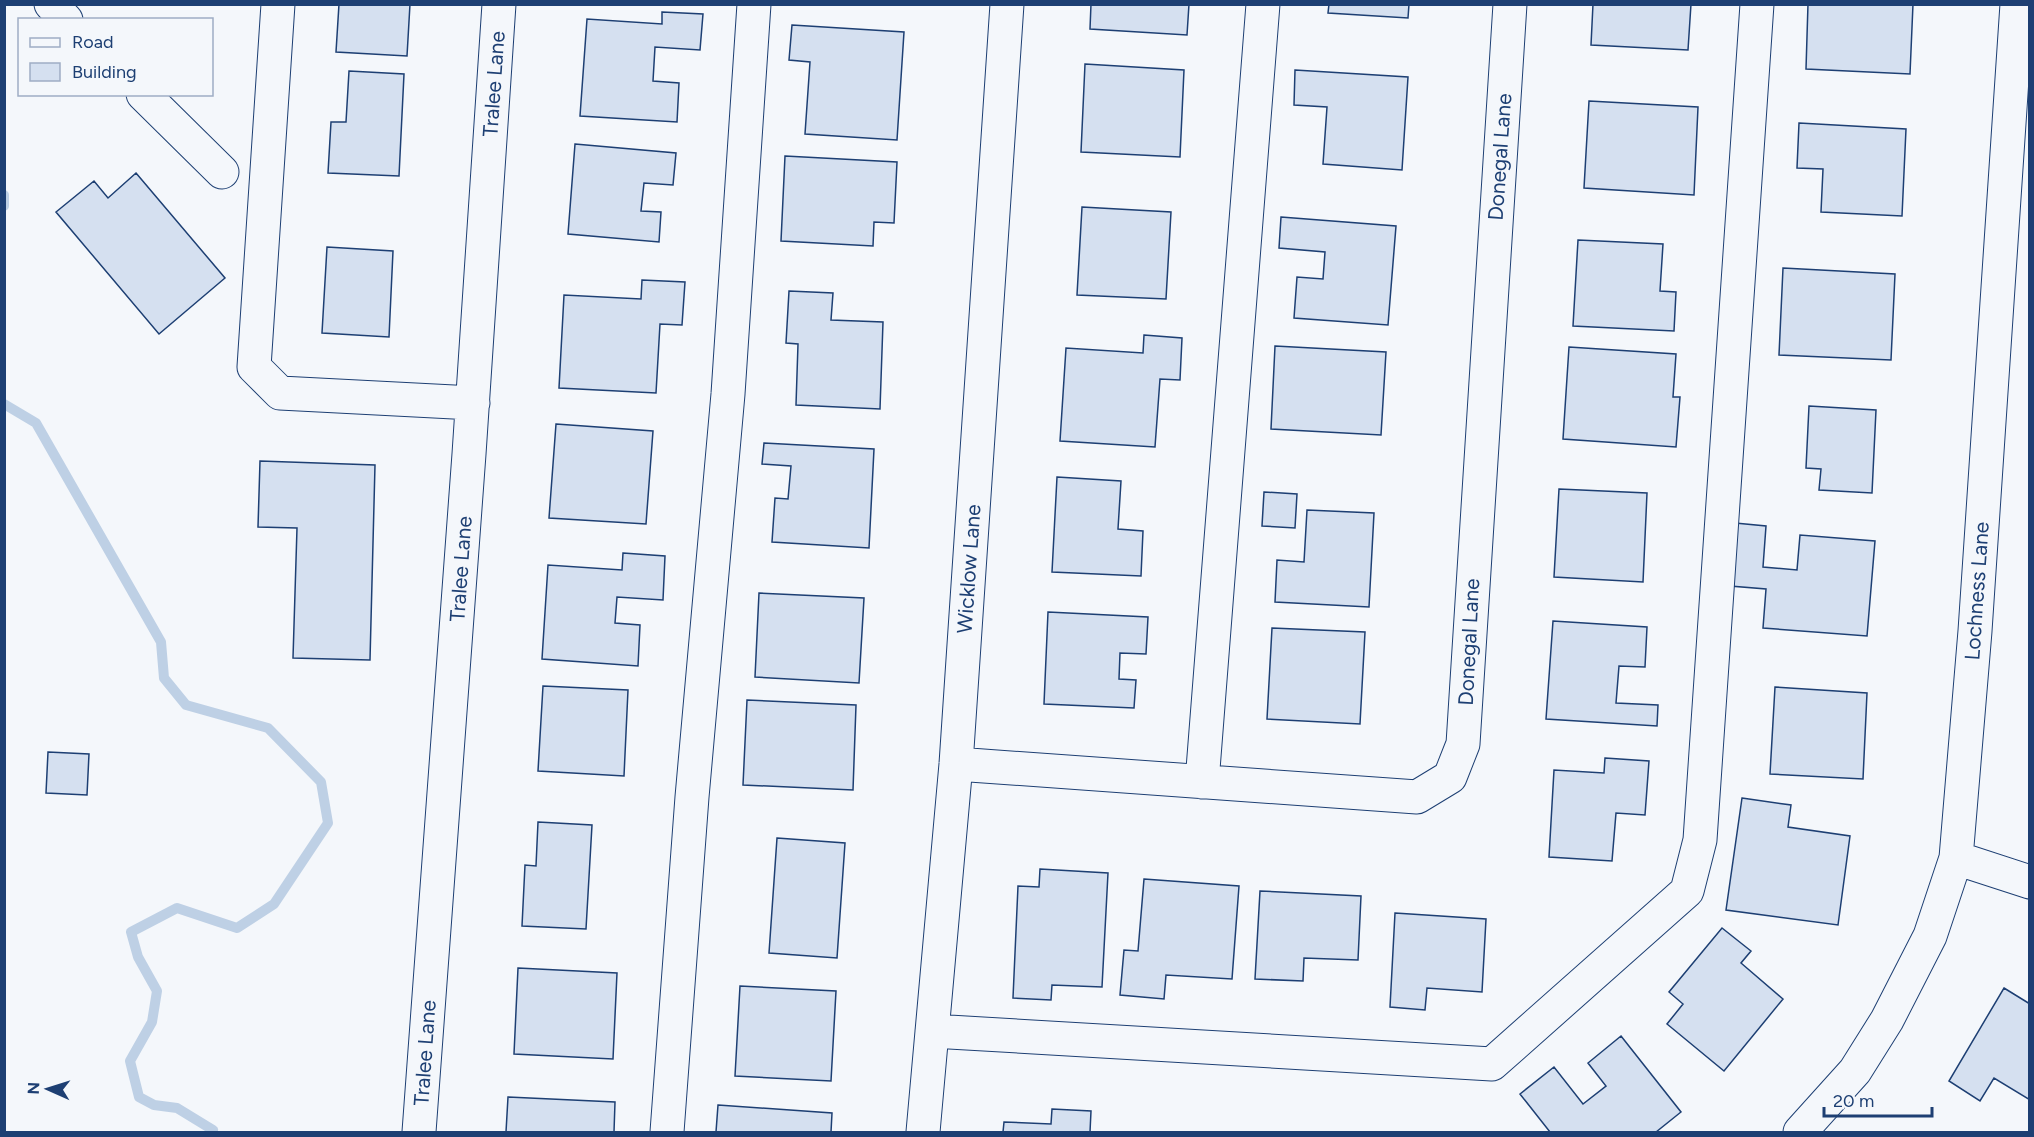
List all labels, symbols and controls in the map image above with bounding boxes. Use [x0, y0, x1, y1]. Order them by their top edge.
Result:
legend [18, 18, 213, 96]
street label: Tralee Lane [477, 30, 510, 138]
text: Road [72, 31, 113, 53]
text: Building [72, 61, 137, 83]
street label: Donegal Lane [1483, 93, 1516, 221]
street label: Wicklow Lane [952, 503, 985, 634]
street label: Tralee Lane [444, 515, 477, 623]
street label: Lochness Lane [1959, 521, 1994, 661]
street label: Donegal Lane [1453, 578, 1484, 706]
street label: Tralee Lane [408, 999, 441, 1107]
north arrow [18, 1059, 78, 1119]
scale bar [1824, 1080, 1932, 1118]
text: N [24, 1082, 43, 1095]
text: 20 m [1833, 1090, 1874, 1112]

